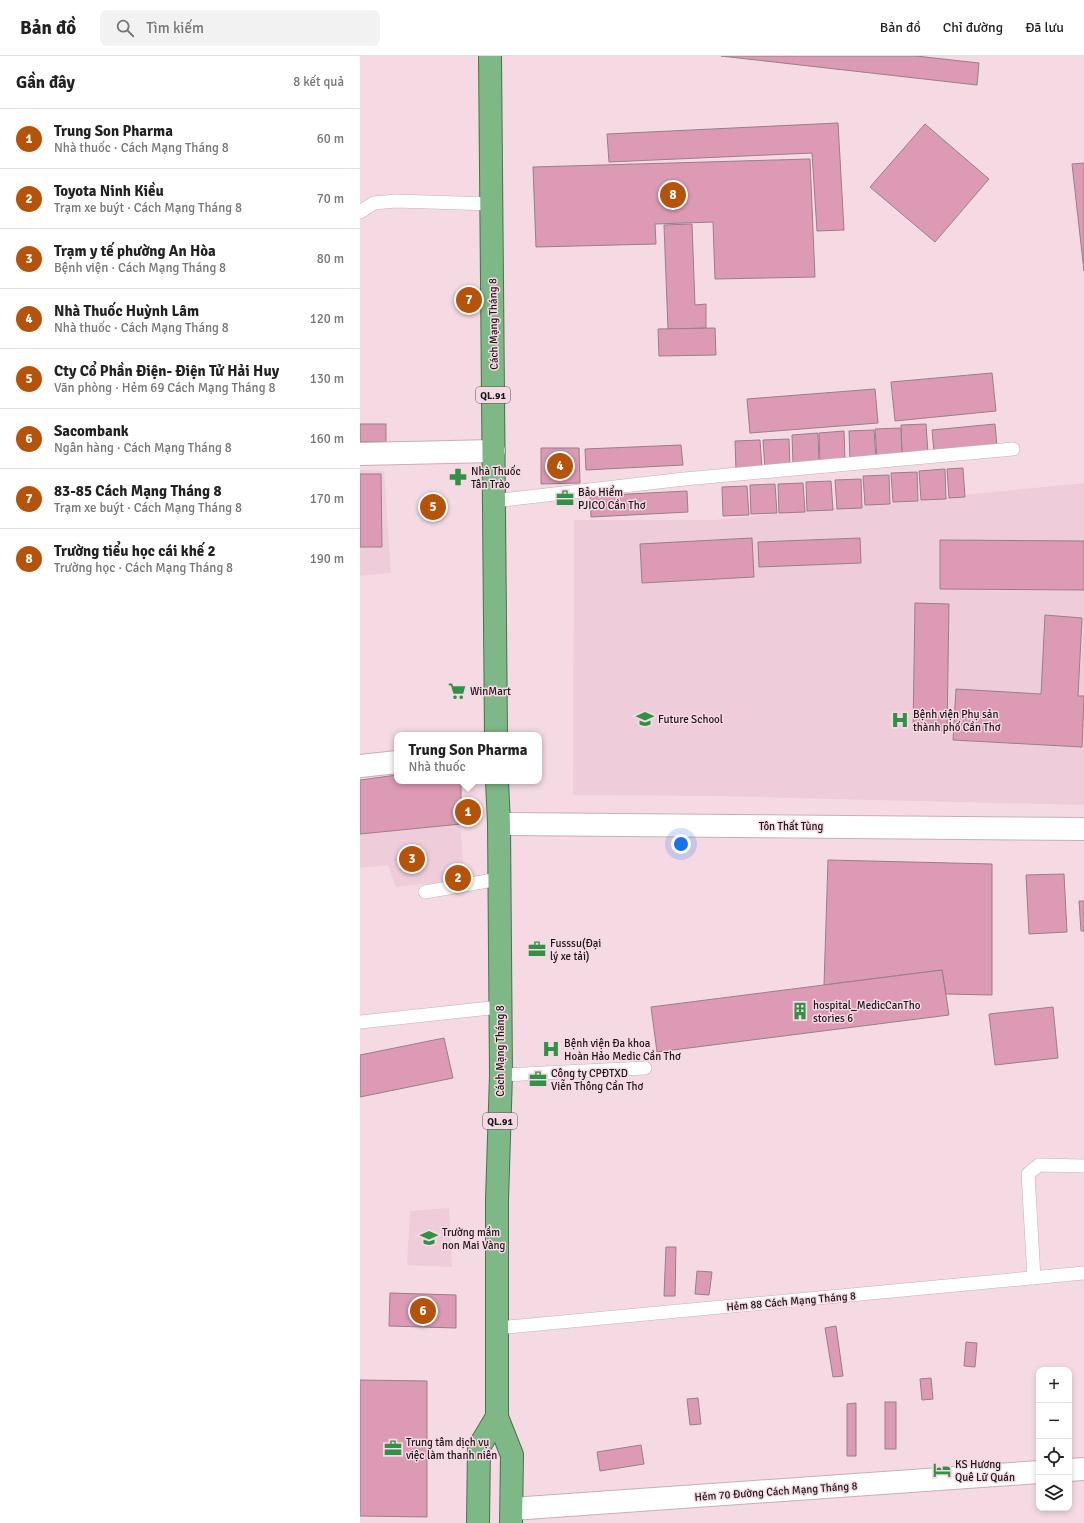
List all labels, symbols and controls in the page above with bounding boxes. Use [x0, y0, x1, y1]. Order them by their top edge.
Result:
search box [100, 10, 380, 46]
text: Bản đồ [20, 16, 76, 40]
icon: search [114, 17, 136, 39]
text: Tìm kiếm [146, 19, 204, 37]
text: Bản đồ [880, 19, 921, 36]
text: Chỉ đường [943, 19, 1003, 36]
text: Đã lưu [1025, 19, 1064, 36]
text: Gần đây [16, 72, 75, 93]
text: 8 kết quả [293, 74, 344, 90]
text: Trung Son Pharma [54, 122, 173, 140]
text: 1 [25, 131, 33, 147]
text: 60 m [317, 131, 344, 147]
text: Nhà thuốc · Cách Mạng Tháng 8 [54, 140, 229, 156]
pin: 8 [660, 180, 686, 210]
text: Toyota Ninh Kiều [54, 182, 164, 200]
text: 2 [25, 191, 33, 207]
text: 70 m [317, 191, 344, 207]
text: Trạm xe buýt · Cách Mạng Tháng 8 [54, 200, 242, 216]
text: Trạm y tế phường An Hòa [54, 242, 216, 260]
text: 3 [25, 251, 33, 267]
text: 80 m [317, 251, 344, 267]
text: Bệnh viện · Cách Mạng Tháng 8 [54, 260, 226, 276]
street label: Cách Mạng Tháng 8 [486, 278, 501, 370]
pin: 7 [456, 285, 482, 315]
text: Nhà Thuốc Huỳnh Lâm [54, 302, 199, 320]
text: 4 [25, 311, 33, 327]
text: 120 m [310, 311, 344, 327]
text: Nhà thuốc · Cách Mạng Tháng 8 [54, 320, 229, 336]
text: Cty Cổ Phần Điện- Điện Tử Hải Huy [54, 362, 279, 380]
text: 5 [25, 371, 33, 387]
text: 130 m [310, 371, 344, 387]
text: Văn phòng · Hẻm 69 Cách Mạng Tháng 8 [54, 380, 275, 396]
road number: QL.91 [476, 387, 510, 403]
text: Sacombank [54, 422, 129, 440]
text: 6 [25, 431, 33, 447]
text: 160 m [310, 431, 344, 447]
text: Ngân hàng · Cách Mạng Tháng 8 [54, 440, 232, 456]
pin: 4 [547, 451, 573, 481]
place label: Nhà Thuốc Tân Trào [471, 464, 521, 491]
pharmacy icon: Nhà Thuốc Tân Trào [448, 467, 468, 487]
text: 83-85 Cách Mạng Tháng 8 [54, 482, 222, 500]
place label: Bảo Hiểm PJICO Cần Thơ [578, 485, 646, 512]
office icon: Bảo Hiểm PJICO Cần Thơ [555, 488, 575, 508]
text: 7 [25, 491, 33, 507]
text: 170 m [310, 491, 344, 507]
pin: 5 [420, 492, 446, 522]
text: Trạm xe buýt · Cách Mạng Tháng 8 [54, 500, 242, 516]
text: Trường tiểu học cái khế 2 [54, 542, 216, 560]
text: 8 [25, 551, 33, 567]
text: 190 m [310, 551, 344, 567]
text: Trường học · Cách Mạng Tháng 8 [54, 560, 233, 576]
supermarket icon: WinMart [447, 681, 467, 701]
place label: WinMart [470, 685, 511, 698]
place label: Bệnh viện Phụ sản thành phố Cần Thơ [913, 708, 1001, 734]
school or university icon: Future School [635, 709, 655, 729]
hospital icon: Bệnh viện Phụ sản thành phố Cần Thơ [890, 710, 910, 730]
place label: Future School [658, 713, 723, 726]
popup [394, 732, 542, 784]
text: Trung Son Pharma [409, 741, 527, 759]
text: Nhà thuốc [409, 759, 466, 775]
pin: 1 [455, 797, 481, 827]
street label: Tôn Thất Tùng [759, 819, 824, 833]
your location [671, 834, 691, 854]
pin: 3 [399, 844, 425, 874]
pin: 2 [445, 863, 471, 893]
place label: Fusssu(Đại lý xe tải) [550, 937, 601, 963]
office icon: Fusssu(Đại lý xe tải) [527, 939, 547, 959]
place label: hospital_MedicCanTho stories 6 [813, 999, 921, 1025]
building icon: hospital_MedicCanTho stories 6 [790, 1001, 810, 1021]
street label: Cách Mạng Tháng 8 [494, 1005, 507, 1097]
place label: Bệnh viện Đa khoa Hoàn Hảo Medic Cần Thơ [564, 1037, 681, 1063]
hospital icon: Bệnh viện Đa khoa Hoàn Hảo Medic Cần Thơ [541, 1039, 561, 1059]
place label: Công ty CPĐTXD Viễn Thông Cần Thơ [551, 1067, 644, 1093]
office icon: Công ty CPĐTXD Viễn Thông Cần Thơ [528, 1069, 548, 1089]
road number: QL.91 [483, 1113, 517, 1129]
place label: Trường mầm non Mai Vàng [442, 1225, 505, 1252]
school or university icon: Trường mầm non Mai Vàng [419, 1228, 439, 1248]
street label: Hẻm 88 Cách Mạng Tháng 8 [726, 1289, 856, 1314]
pin: 6 [410, 1296, 436, 1326]
map controls [1036, 1367, 1072, 1511]
button: + [1036, 1367, 1072, 1403]
button: − [1036, 1403, 1072, 1439]
place label: Trung tâm dịch vụ việc làm thanh niên [406, 1436, 497, 1462]
office icon: Trung tâm dịch vụ việc làm thanh niên [383, 1438, 403, 1458]
button: locate [1036, 1439, 1072, 1475]
place label: KS Hương Quê Lữ Quán [955, 1458, 1015, 1484]
hotel icon: KS Hương Quê Lữ Quán [932, 1460, 952, 1480]
button: layers [1036, 1475, 1072, 1511]
street label: Hẻm 70 Đường Cách Mạng Tháng 8 [694, 1479, 858, 1504]

